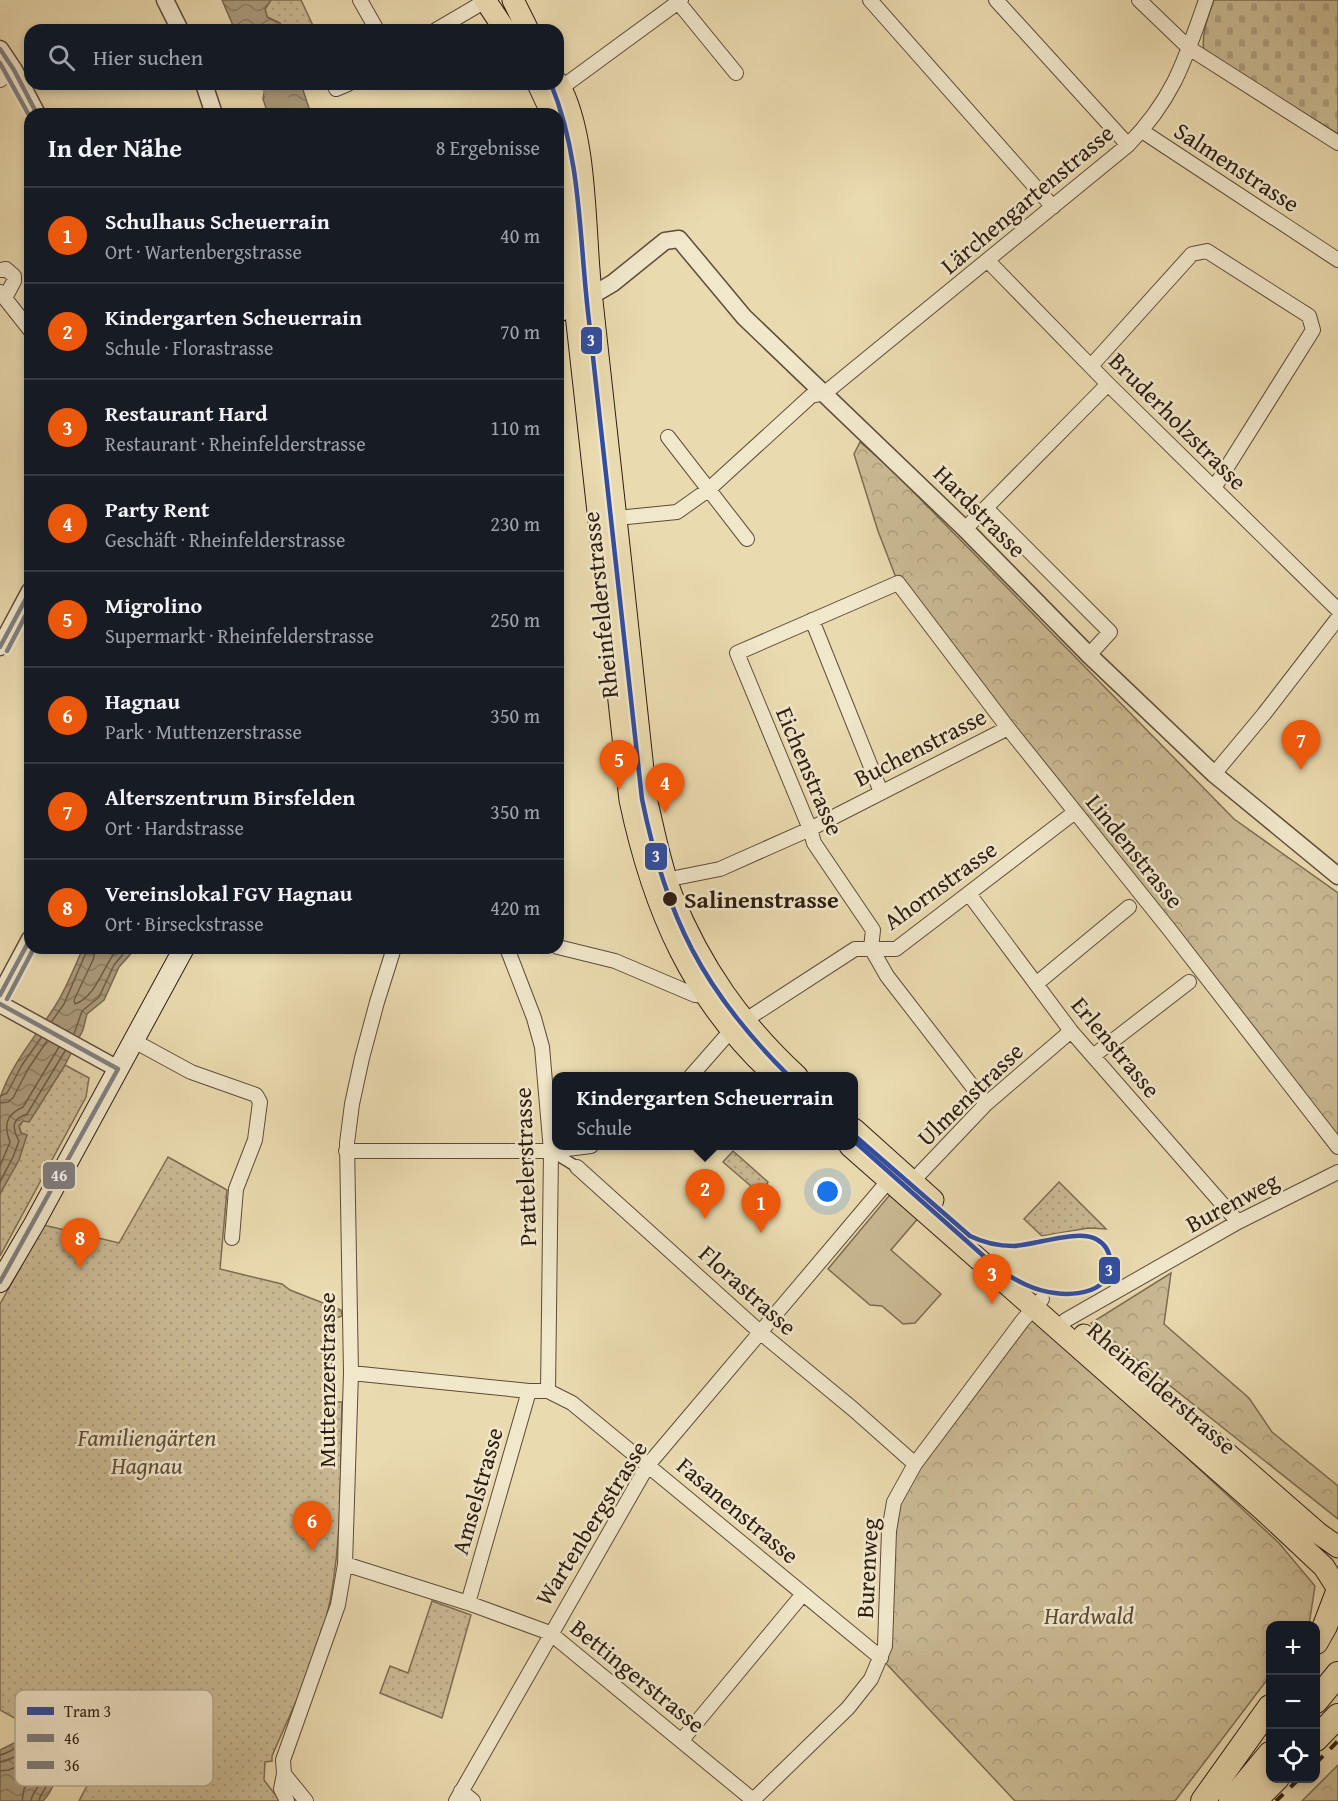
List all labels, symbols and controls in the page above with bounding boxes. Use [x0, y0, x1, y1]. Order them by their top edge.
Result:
search box [24, 24, 564, 90]
icon: search [45, 41, 78, 74]
text: Hier suchen [93, 41, 203, 73]
street label: Salmenstrasse [1167, 113, 1307, 221]
street label: Lärchengartenstrasse [933, 116, 1121, 282]
text: In der Nähe [48, 128, 182, 167]
text: 8 Ergebnisse [436, 133, 540, 162]
text: Schulhaus Scheuerrain [105, 205, 330, 237]
text: 1 [62, 221, 73, 250]
text: 40 m [500, 221, 540, 250]
text: Ort · Wartenbergstrasse [105, 237, 302, 266]
text: Kindergarten Scheuerrain [105, 301, 362, 333]
text: 2 [62, 317, 73, 346]
text: 70 m [500, 317, 540, 346]
line badge: 3 [580, 326, 603, 355]
text: 3 [587, 328, 595, 352]
text: Schule · Florastrasse [105, 333, 273, 362]
street label: Bruderholzstrasse [1101, 344, 1255, 498]
text: Restaurant Hard [105, 397, 268, 429]
text: 3 [62, 413, 73, 442]
text: 110 m [490, 413, 540, 442]
text: Restaurant · Rheinfelderstrasse [105, 429, 366, 458]
street label: Hardstrasse [926, 457, 1034, 565]
text: Party Rent [105, 493, 209, 525]
text: 4 [62, 509, 73, 538]
text: 230 m [490, 509, 540, 538]
street label: Rheinfelderstrasse [573, 510, 627, 700]
text: Geschäft · Rheinfelderstrasse [105, 525, 345, 554]
text: Migrolino [105, 589, 202, 621]
text: 5 [62, 605, 73, 634]
text: 250 m [490, 605, 540, 634]
text: Supermarkt · Rheinfelderstrasse [105, 621, 374, 650]
text: Hagnau [105, 685, 180, 717]
street label: Buchenstrasse [848, 699, 992, 795]
text: 6 [62, 701, 73, 730]
text: 350 m [490, 701, 540, 730]
street label: Eichenstrasse [767, 701, 853, 841]
text: Park · Muttenzerstrasse [105, 717, 302, 746]
pin: 7 [1282, 720, 1320, 770]
pin: 5 [600, 740, 638, 790]
pin: 4 [646, 764, 684, 813]
text: Alterszentrum Birsfelden [105, 781, 355, 813]
street label: Lindenstrasse [1078, 786, 1192, 916]
text: 7 [62, 797, 73, 826]
text: 350 m [490, 797, 540, 826]
text: Ort · Hardstrasse [105, 813, 244, 842]
street label: Ahornstrasse [876, 832, 1004, 938]
line badge: 3 [644, 842, 668, 871]
text: 3 [652, 844, 660, 868]
text: Vereinslokal FGV Hagnau [105, 877, 352, 909]
place label: Salinenstrasse [684, 882, 839, 917]
marker: Salinenstrasse [661, 890, 679, 908]
text: 8 [62, 893, 73, 922]
text: 420 m [490, 893, 540, 922]
text: Ort · Birseckstrasse [105, 909, 264, 938]
street label: Erlenstrasse [1063, 989, 1169, 1105]
street label: Ulmenstrasse [909, 1034, 1031, 1154]
popup [552, 1072, 858, 1150]
text: Kindergarten Scheuerrain [577, 1081, 833, 1113]
street label: Prattelerstrasse [505, 1087, 545, 1247]
text: Schule [577, 1113, 632, 1142]
line badge: 46 [42, 1161, 76, 1190]
text: 46 [51, 1163, 67, 1187]
street label: Burenweg [1179, 1163, 1285, 1241]
pin: 2 [686, 1170, 724, 1219]
your location [813, 1177, 842, 1206]
pin: 1 [742, 1184, 780, 1233]
pin: 8 [60, 1218, 100, 1268]
street label: Florastrasse [691, 1237, 805, 1343]
pin: 3 [972, 1254, 1012, 1304]
line badge: 3 [1098, 1256, 1121, 1285]
text: 3 [1105, 1258, 1113, 1282]
street label: Muttenzerstrasse [309, 1292, 344, 1468]
street label: Rheinfelderstrasse [1080, 1313, 1244, 1463]
park label: Familiengärten Hagnau [77, 1420, 216, 1483]
street label: Amselstrasse [442, 1423, 512, 1559]
street label: Wartenbergstrasse [526, 1434, 656, 1612]
street label: Fasanenstrasse [669, 1448, 807, 1572]
pin: 6 [292, 1502, 332, 1551]
street label: Burenweg [847, 1517, 887, 1619]
park label: Hardwald [1043, 1598, 1134, 1633]
street label: Bettingerstrasse [563, 1611, 713, 1741]
map controls [1266, 1621, 1320, 1783]
button: + [1266, 1621, 1320, 1675]
button: − [1266, 1675, 1320, 1729]
legend [15, 1690, 213, 1786]
text: Tram 3 [64, 1699, 111, 1723]
text: 46 [64, 1726, 80, 1750]
button: locate [1266, 1729, 1320, 1783]
text: 36 [64, 1753, 80, 1777]

